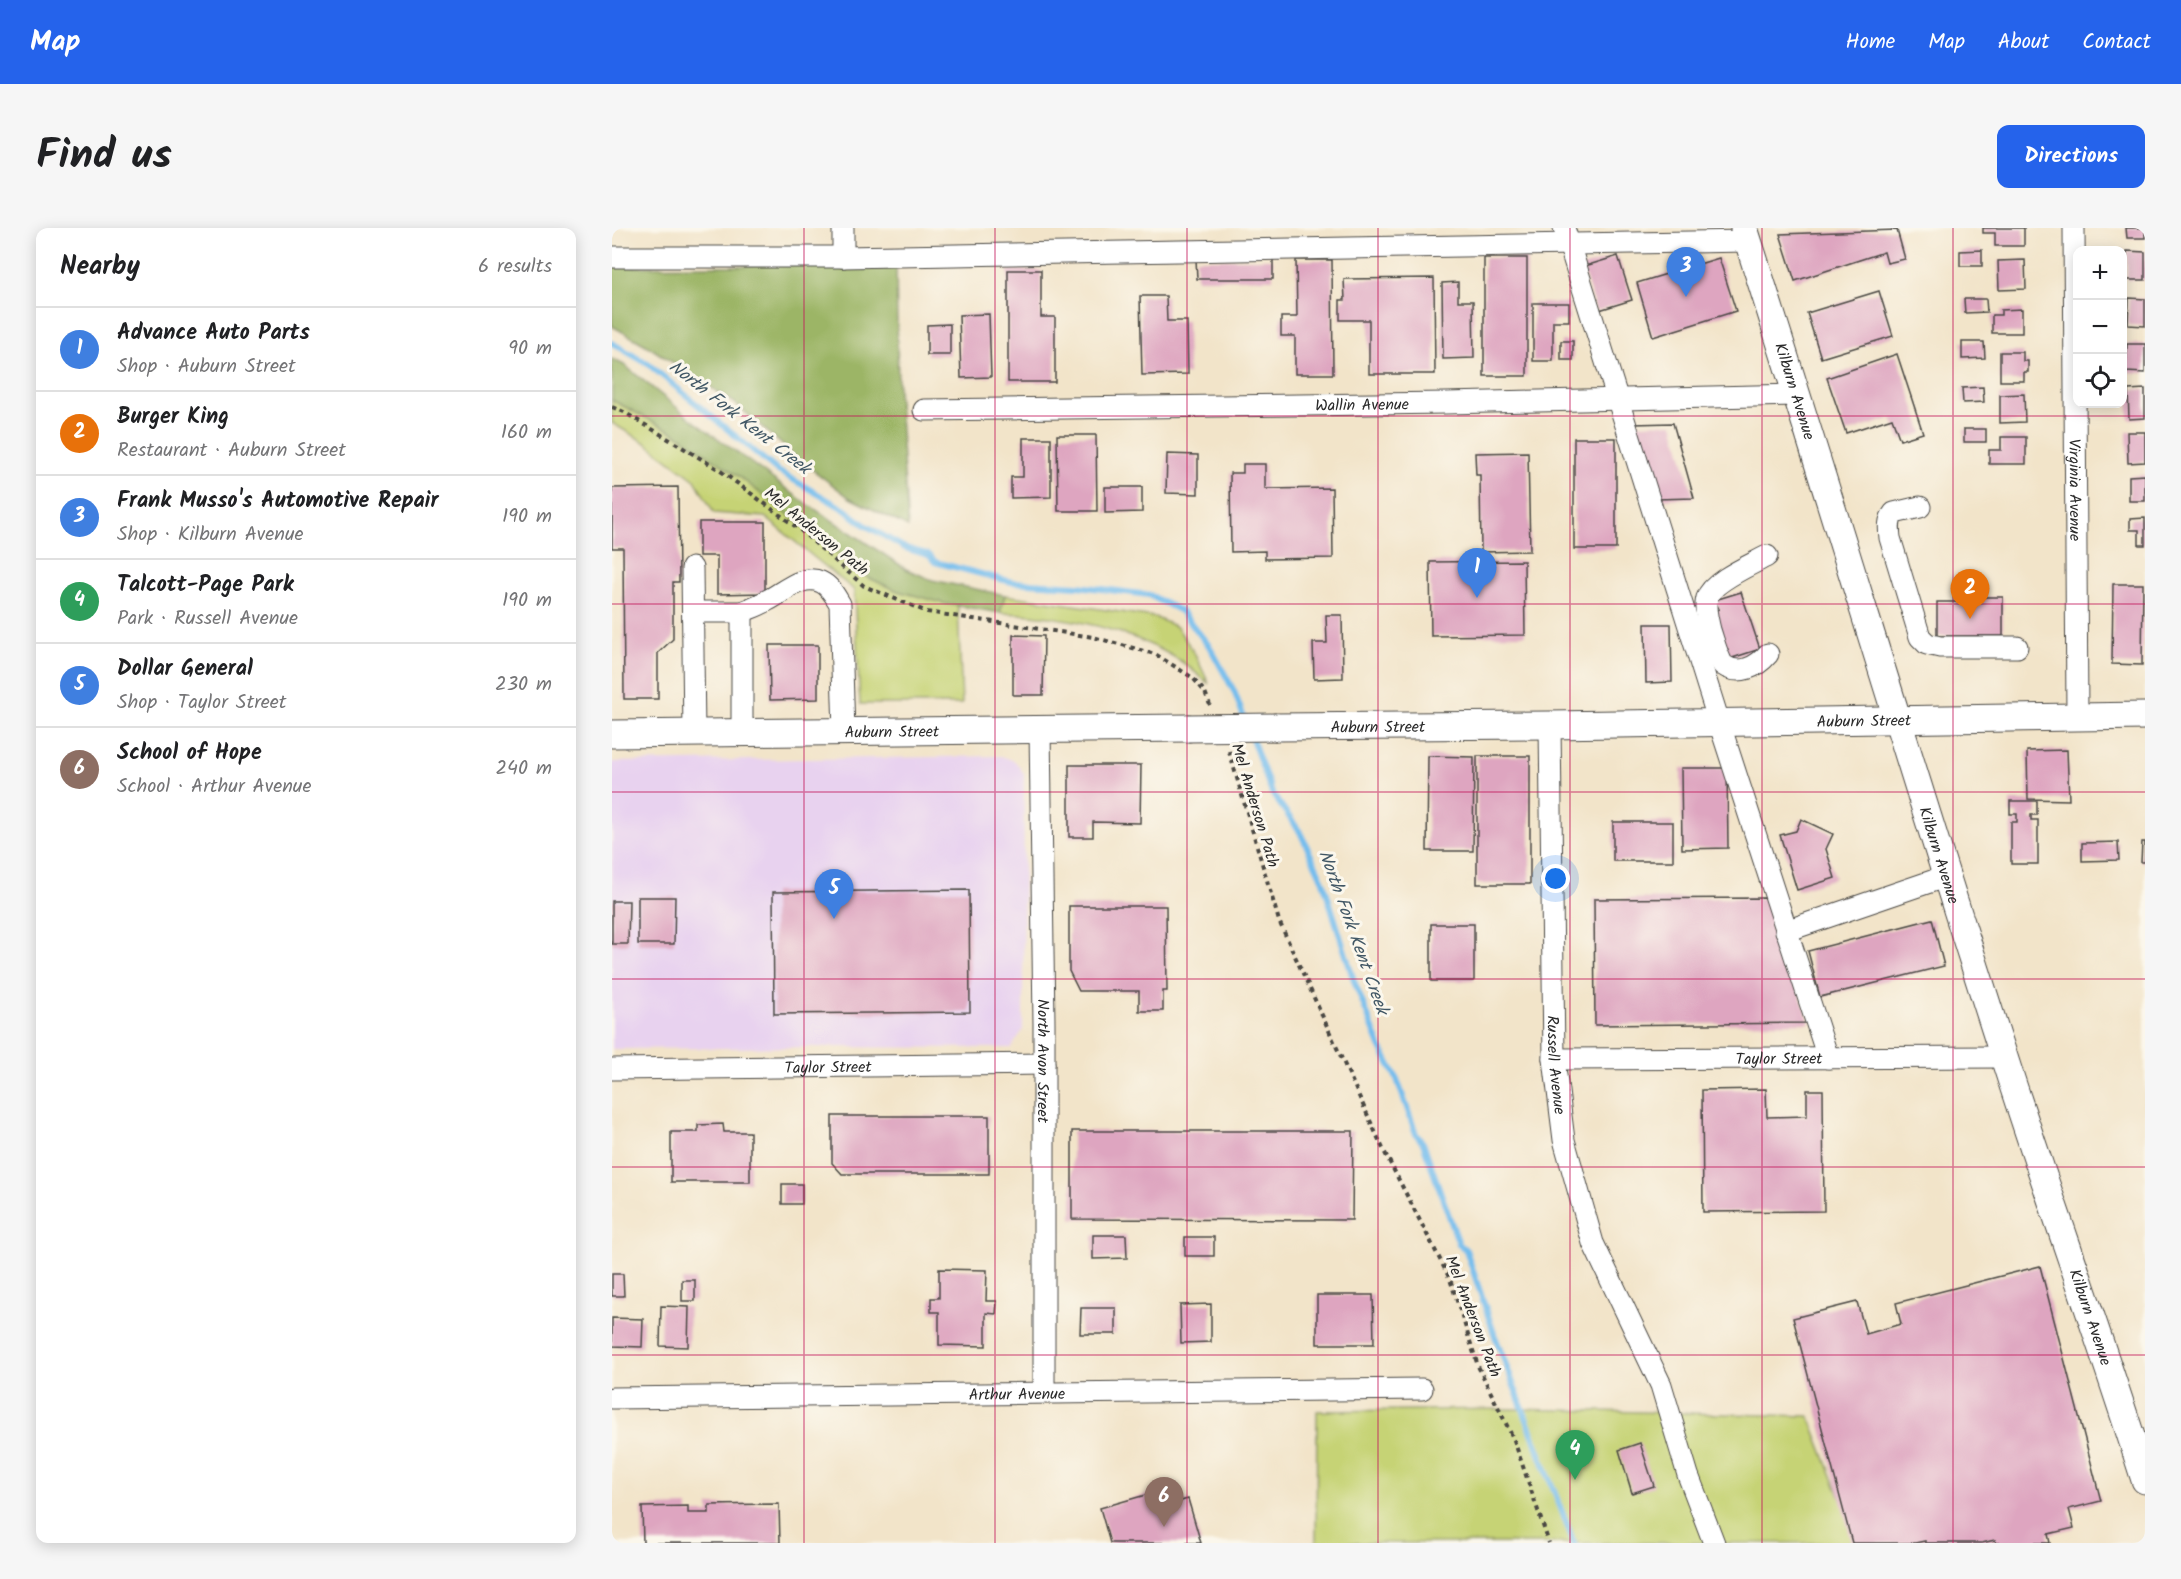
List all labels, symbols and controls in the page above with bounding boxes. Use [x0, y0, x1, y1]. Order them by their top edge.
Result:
text: Map [30, 20, 81, 65]
text: Home [1846, 26, 1895, 59]
text: Map [1928, 26, 1965, 59]
text: About [1998, 26, 2049, 59]
text: Contact [2082, 26, 2151, 59]
text: Find us [36, 123, 172, 190]
button: Directions [1997, 125, 2145, 188]
text: Nearby [60, 246, 140, 288]
map controls [2073, 246, 2127, 408]
button: + [2073, 246, 2127, 300]
pin: 3 [1666, 248, 1706, 297]
text: 6 results [478, 251, 552, 283]
button: − [2073, 300, 2127, 354]
text: Advance Auto Parts [117, 316, 310, 351]
text: 1 [76, 333, 83, 365]
text: 90 m [508, 333, 552, 365]
street label: Kilburn Avenue [1767, 340, 1821, 443]
text: Shop · Auburn Street [117, 351, 296, 383]
water label: North Fork Kent Creek [662, 353, 818, 485]
button: locate [2073, 354, 2127, 408]
street label: Wallin Avenue [1315, 392, 1409, 419]
text: Burger King [117, 400, 229, 435]
text: 2 [74, 417, 85, 449]
text: 160 m [501, 417, 552, 449]
text: Restaurant · Auburn Street [117, 435, 346, 467]
street label: Virginia Avenue [2061, 439, 2087, 541]
street label: Mel Anderson Path [758, 482, 874, 582]
text: Frank Musso's Automotive Repair [117, 484, 439, 519]
text: 3 [74, 501, 85, 533]
text: 190 m [502, 501, 552, 533]
text: Shop · Kilburn Avenue [117, 519, 304, 551]
pin: 1 [1458, 548, 1496, 598]
text: Talcott-Page Park [117, 568, 294, 603]
pin: 2 [1950, 570, 1990, 619]
text: 4 [74, 585, 85, 617]
text: 190 m [502, 585, 552, 617]
text: Park · Russell Avenue [117, 603, 298, 635]
text: Dollar General [117, 652, 253, 687]
text: 5 [74, 669, 85, 701]
text: 230 m [495, 669, 552, 701]
text: Shop · Taylor Street [117, 687, 287, 719]
street label: Auburn Street [1817, 709, 1912, 735]
street label: Auburn Street [1331, 715, 1426, 741]
street label: Auburn Street [845, 720, 940, 746]
text: School of Hope [117, 736, 262, 771]
street label: Mel Anderson Path [1224, 740, 1285, 871]
text: 6 [74, 753, 85, 785]
text: 240 m [495, 753, 552, 785]
text: School · Arthur Avenue [117, 771, 311, 803]
street label: Kilburn Avenue [1911, 804, 1965, 907]
water label: North Fork Kent Creek [1309, 846, 1397, 1021]
your location [1541, 864, 1570, 893]
pin: 5 [814, 870, 854, 919]
street label: North Avon Street [1030, 999, 1055, 1124]
street label: Russell Avenue [1539, 1015, 1572, 1116]
street label: Taylor Street [1735, 1047, 1823, 1072]
street label: Taylor Street [784, 1055, 872, 1081]
street label: Mel Anderson Path [1438, 1252, 1507, 1381]
street label: Kilburn Avenue [2062, 1266, 2118, 1369]
street label: Arthur Avenue [969, 1382, 1065, 1408]
pin: 4 [1556, 1430, 1594, 1480]
pin: 6 [1144, 1478, 1184, 1527]

